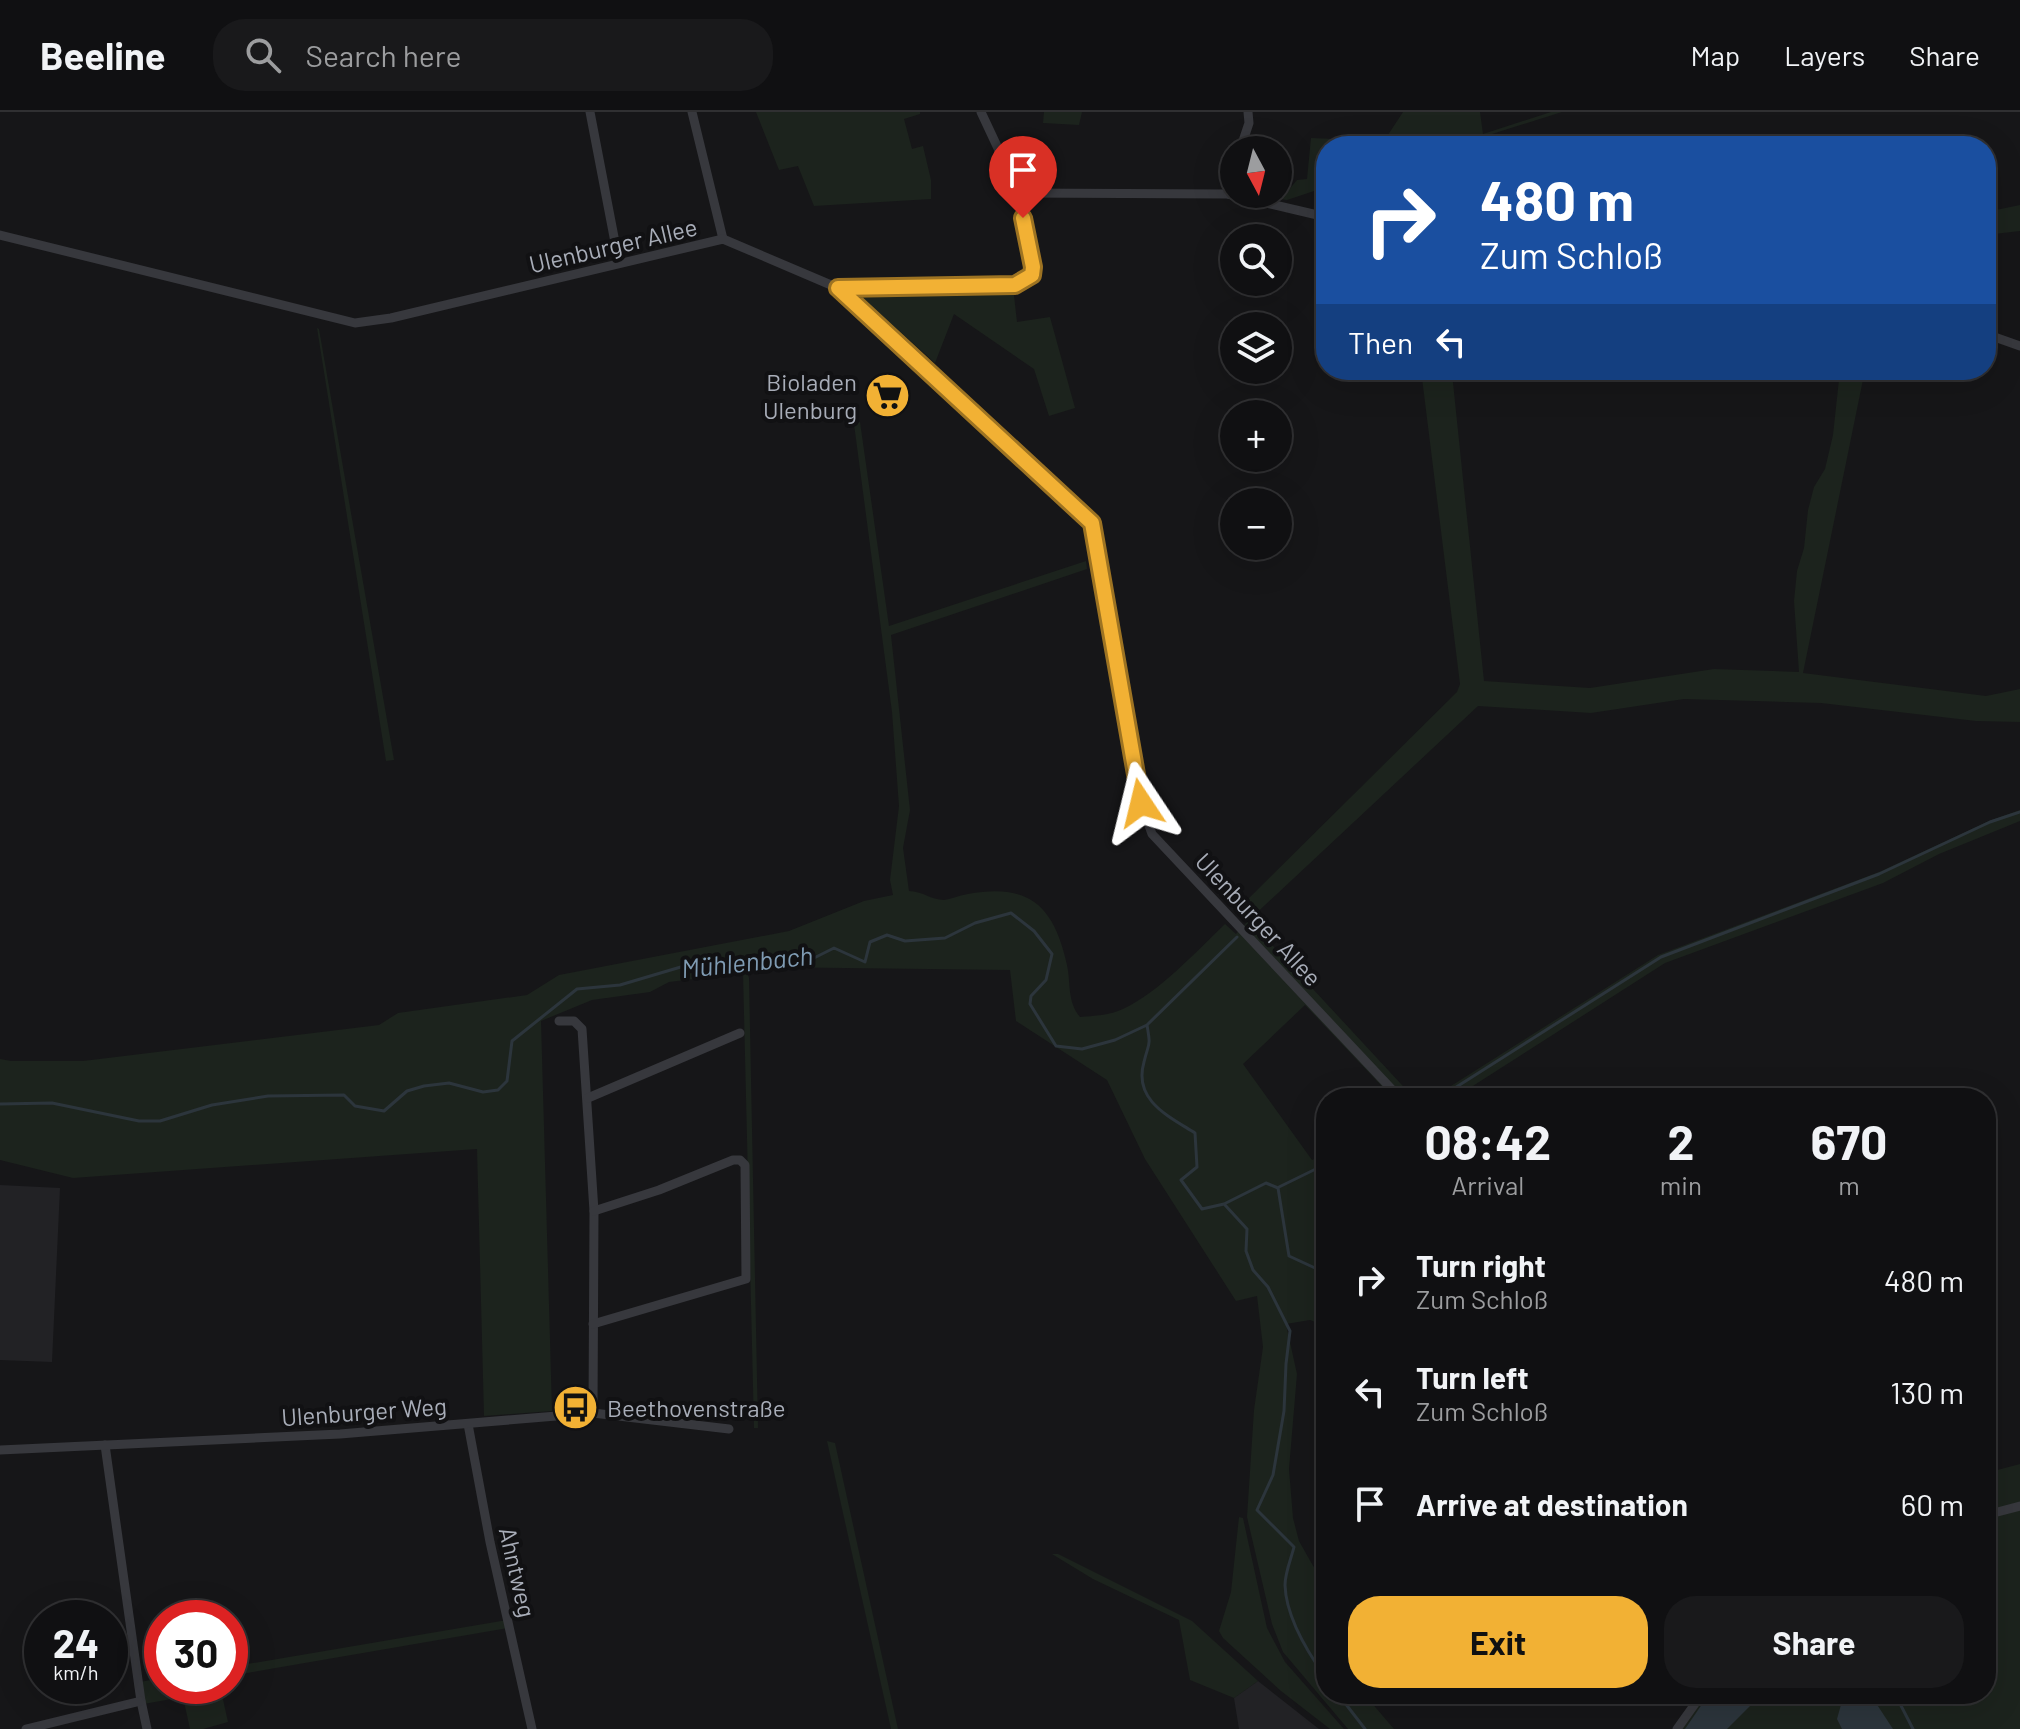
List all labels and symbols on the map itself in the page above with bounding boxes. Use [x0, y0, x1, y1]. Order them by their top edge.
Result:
pin [989, 136, 1057, 218]
north arrow [1220, 136, 1292, 208]
street label: Ulenburger Allee [526, 212, 700, 278]
place label: Bioladen Ulenburg [763, 367, 857, 424]
supermarket icon: Bioladen Ulenburg [864, 371, 912, 419]
position arrow [1099, 761, 1183, 845]
street label: Ulenburger Allee [1190, 846, 1328, 992]
water label: Mühlenbach [680, 939, 814, 983]
bus stop icon: Beethovenstraße [552, 1383, 600, 1431]
street label: Ulenburger Weg [280, 1391, 448, 1431]
place label: Beethovenstraße [607, 1393, 786, 1422]
street label: Ahntweg [494, 1524, 542, 1620]
speed limit sign: 30 [144, 1600, 248, 1704]

